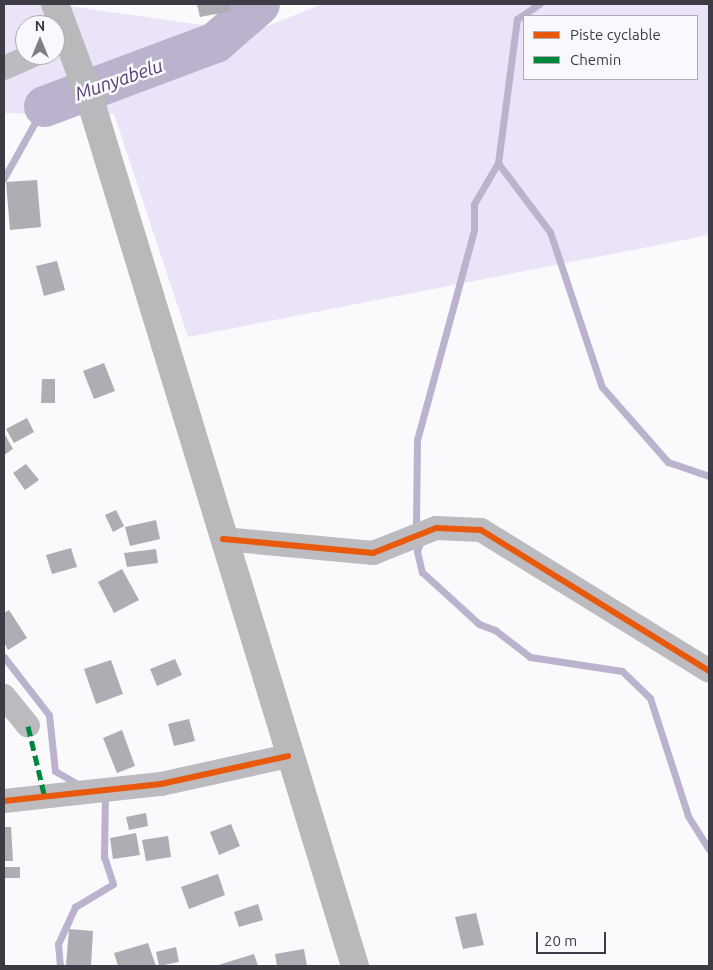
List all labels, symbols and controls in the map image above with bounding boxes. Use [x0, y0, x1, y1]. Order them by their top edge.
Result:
north arrow [15, 15, 65, 65]
legend [523, 15, 698, 80]
text: N [35, 18, 45, 34]
text: Piste cyclable [570, 26, 661, 43]
text: Chemin [570, 51, 621, 68]
water label: Munyabelu [72, 54, 166, 106]
scale bar [538, 922, 608, 954]
text: 20 m [544, 932, 577, 949]

